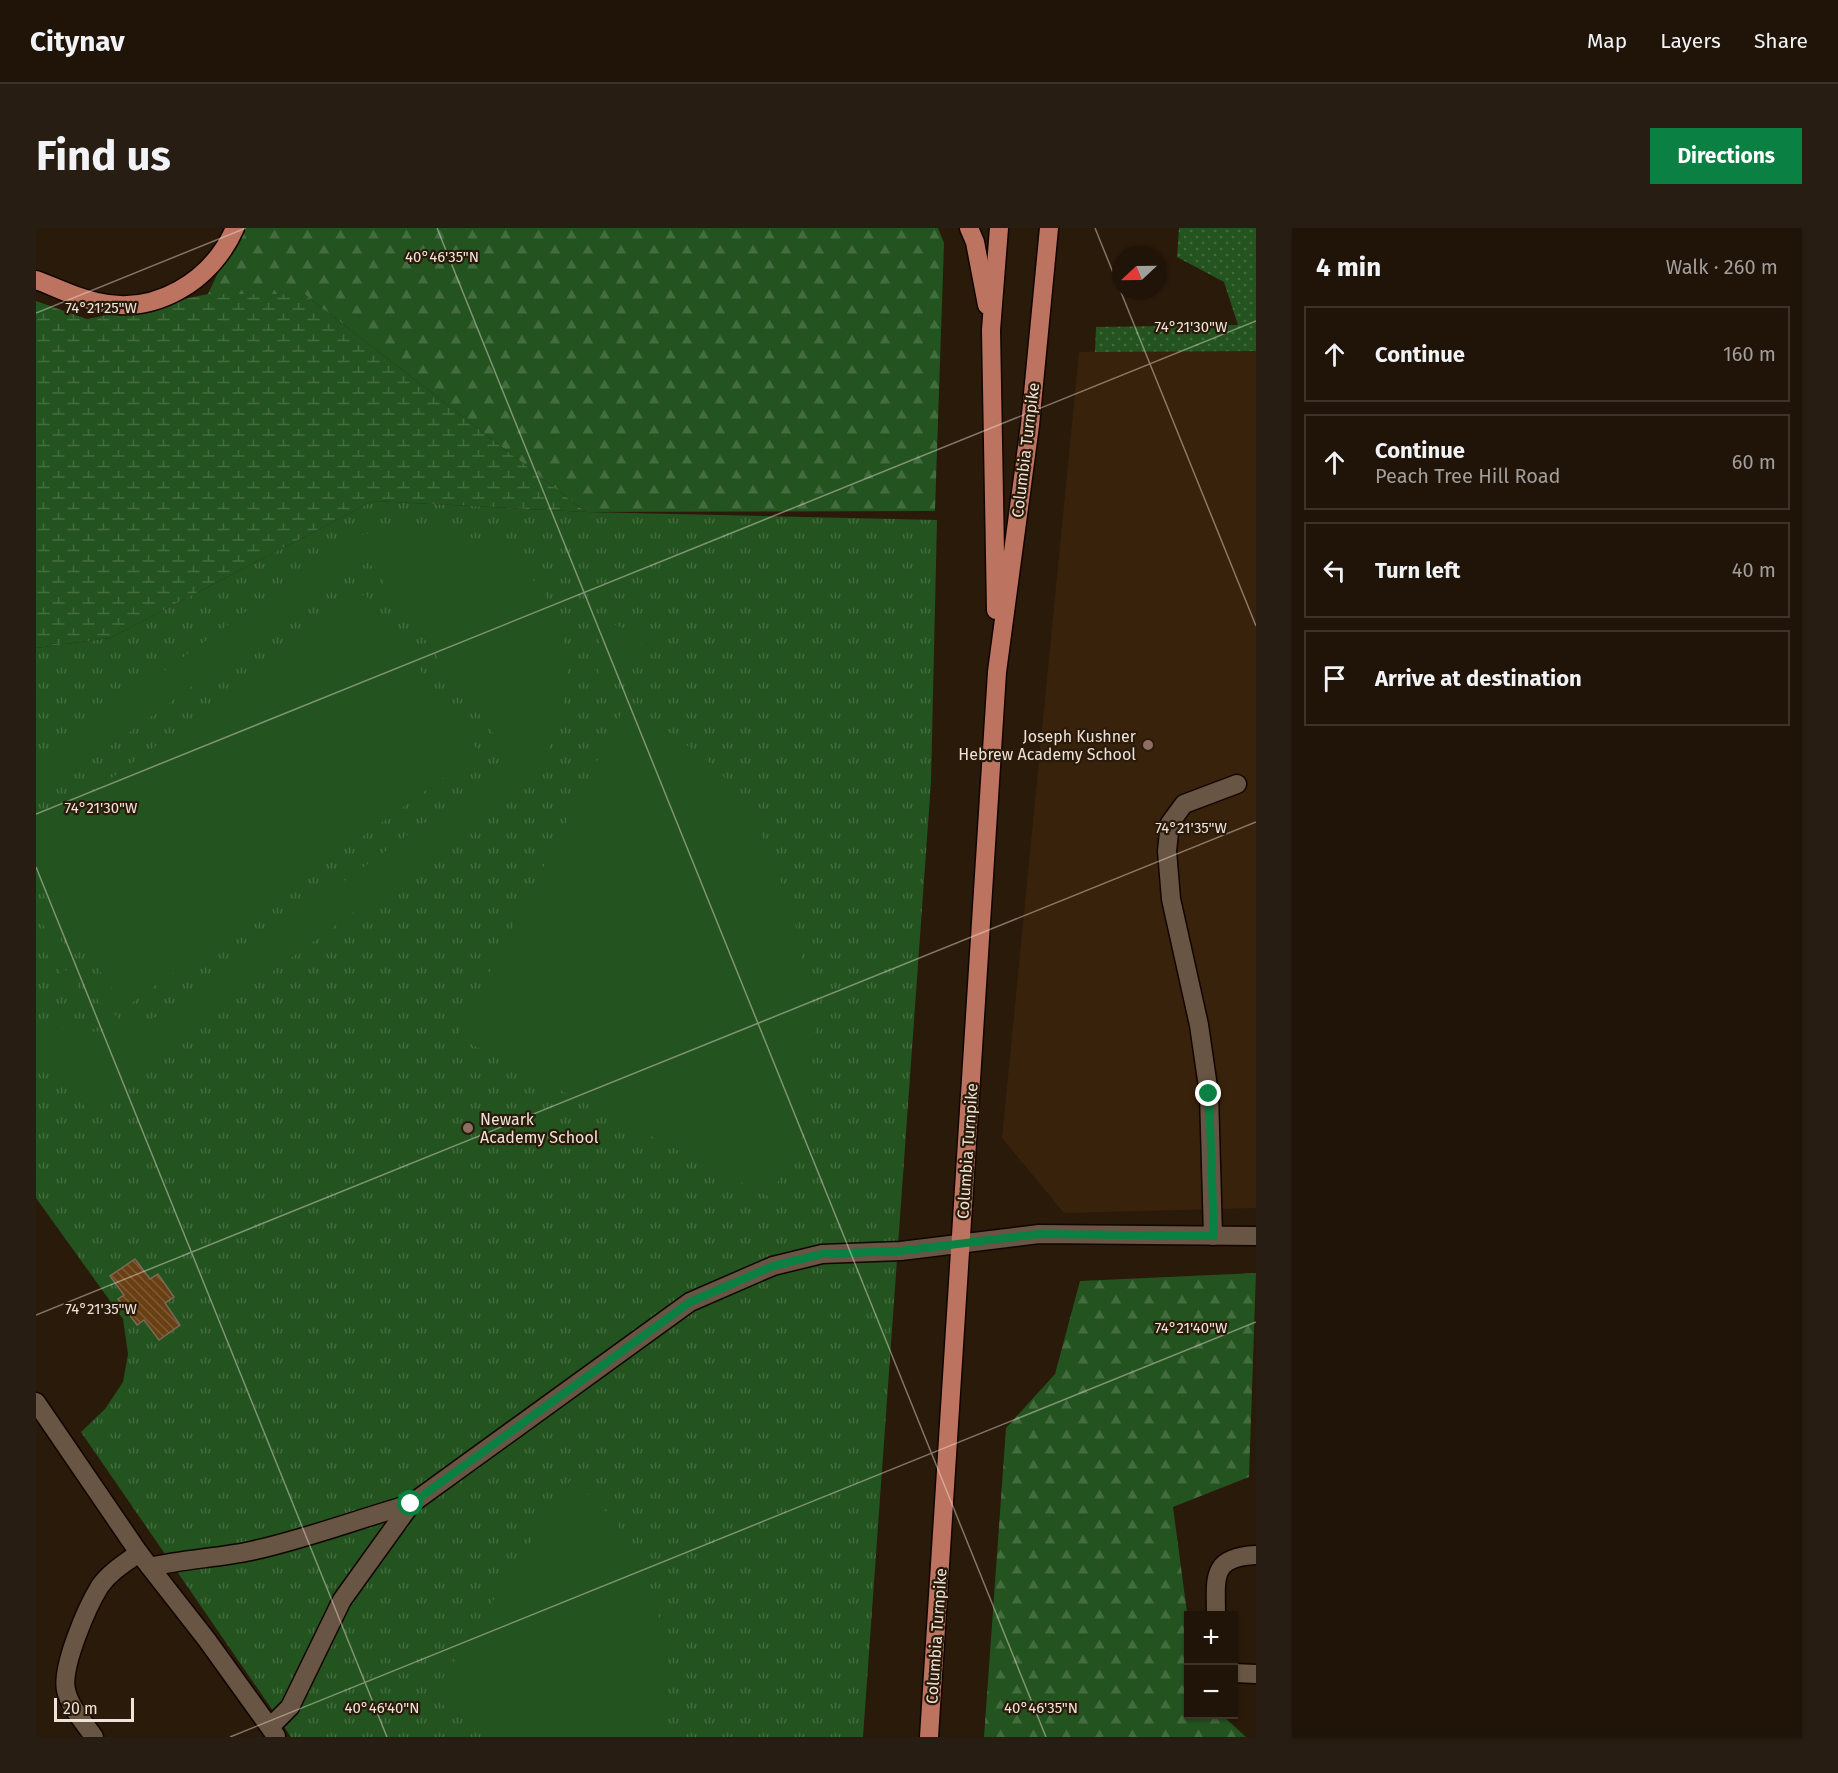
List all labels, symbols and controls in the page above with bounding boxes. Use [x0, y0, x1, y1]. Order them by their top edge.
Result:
text: Citynav [30, 25, 125, 58]
text: Map [1587, 28, 1627, 54]
text: Layers [1660, 28, 1721, 54]
text: Share [1754, 28, 1808, 54]
button: Directions [1650, 128, 1802, 184]
text: Find us [36, 131, 171, 181]
north arrow [1112, 246, 1166, 300]
text: 40°46'35"N [405, 248, 479, 266]
text: 4 min [1316, 252, 1381, 283]
text: Walk · 260 m [1666, 255, 1778, 279]
text: 74°21'25"W [65, 299, 137, 317]
text: 74°21'30"W [1155, 318, 1228, 336]
icon: ahead [1318, 338, 1351, 371]
text: Continue [1375, 341, 1465, 368]
text: 160 m [1723, 342, 1776, 366]
street label: Columbia Turnpike [1008, 381, 1043, 519]
text: Continue [1375, 437, 1465, 464]
icon: ahead [1318, 446, 1351, 479]
text: 60 m [1732, 450, 1776, 474]
text: Peach Tree Hill Road [1375, 464, 1561, 488]
icon: left [1318, 554, 1351, 587]
text: Turn left [1375, 557, 1460, 584]
text: 40 m [1732, 558, 1776, 582]
icon: arrive [1318, 662, 1351, 695]
text: Arrive at destination [1375, 665, 1582, 692]
place label: Joseph Kushner Hebrew Academy School [958, 727, 1137, 764]
marker: Joseph Kushner Hebrew Academy School [1141, 738, 1155, 752]
text: 74°21'30"W [65, 799, 138, 817]
text: 74°21'35"W [1155, 819, 1227, 837]
route end [1195, 1080, 1221, 1106]
street label: Columbia Turnpike [953, 1083, 982, 1220]
place label: Newark Academy School [480, 1110, 599, 1147]
marker: Newark Academy School [461, 1121, 475, 1135]
text: 74°21'35"W [65, 1300, 137, 1318]
text: 74°21'40"W [1155, 1319, 1228, 1337]
route start [397, 1490, 423, 1516]
street label: Columbia Turnpike [922, 1568, 951, 1705]
map controls [1184, 1611, 1238, 1719]
button: + [1184, 1611, 1238, 1665]
button: − [1184, 1665, 1238, 1719]
scale bar [54, 1695, 134, 1722]
text: 20 m [63, 1699, 98, 1718]
text: 40°46'40"N [345, 1699, 420, 1717]
text: 40°46'35"N [1004, 1699, 1078, 1717]

